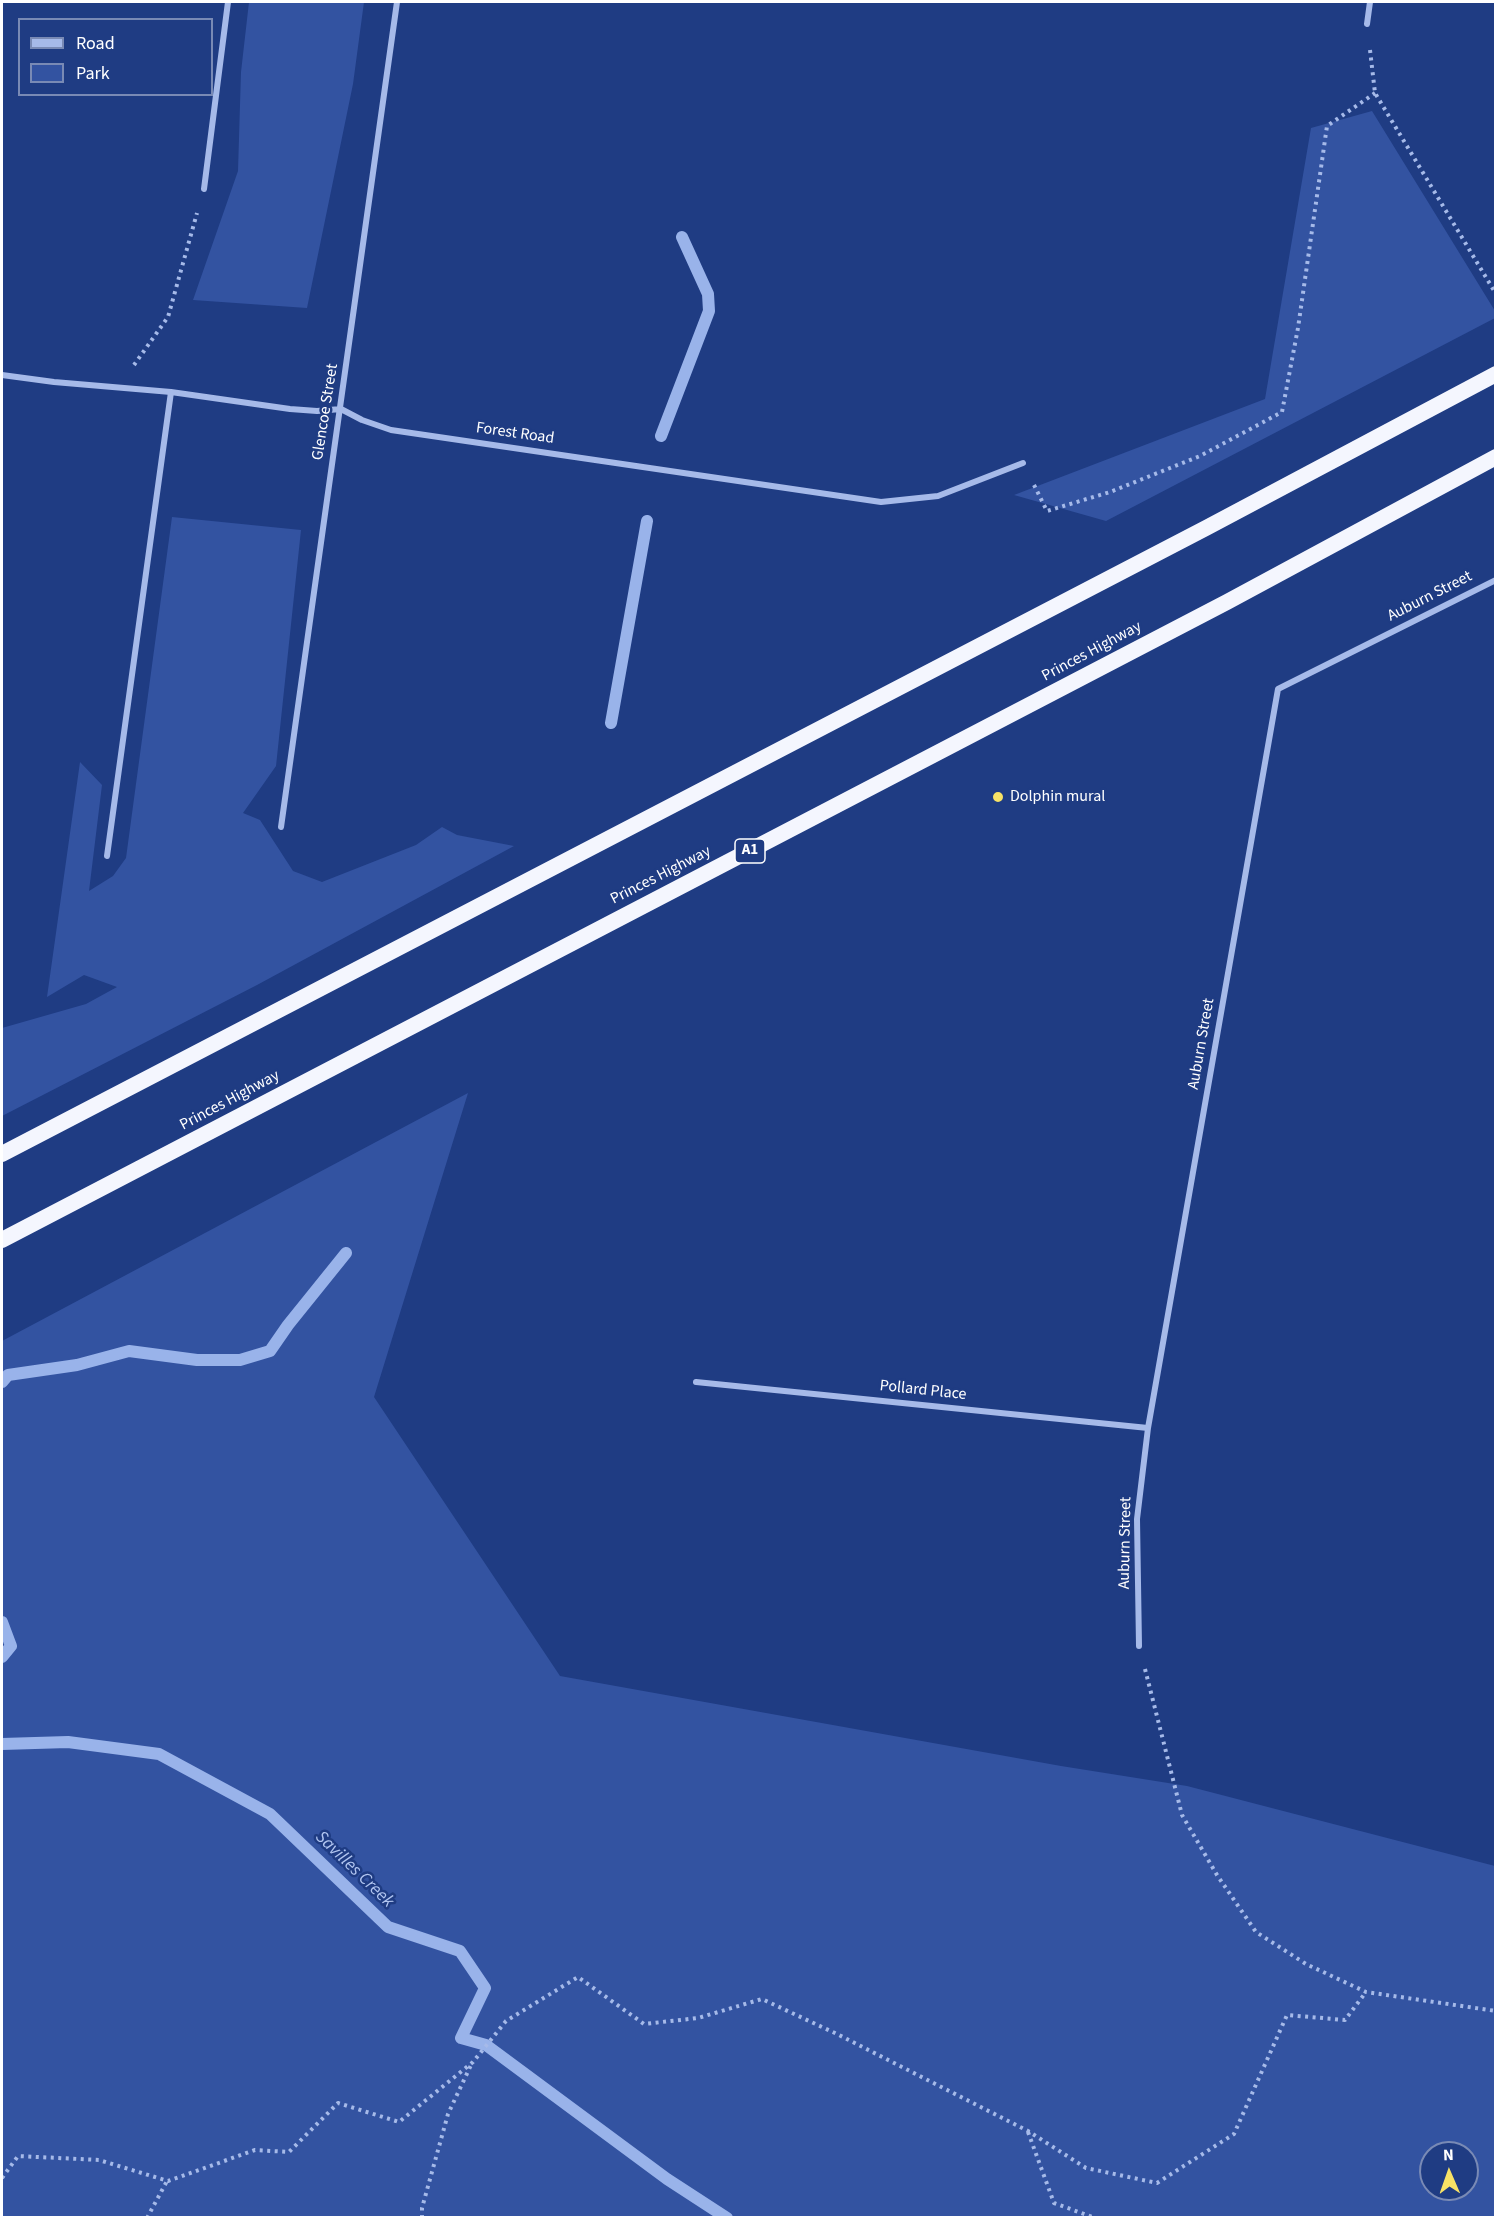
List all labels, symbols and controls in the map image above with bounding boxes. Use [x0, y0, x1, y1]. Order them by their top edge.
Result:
legend [18, 18, 213, 96]
text: Road [76, 31, 115, 56]
text: Park [76, 61, 110, 86]
street label: Glencoe Street [309, 362, 343, 462]
street label: Forest Road [475, 419, 555, 449]
street label: Auburn Street [1384, 567, 1476, 627]
street label: Princes Highway [1039, 618, 1145, 686]
place label: Dolphin mural [1010, 787, 1105, 807]
marker: Dolphin mural [991, 790, 1005, 804]
road number: A1 [735, 839, 765, 863]
street label: Princes Highway [608, 842, 714, 910]
street label: Auburn Street [1185, 997, 1219, 1091]
street label: Princes Highway [177, 1067, 283, 1135]
street label: Pollard Place [879, 1377, 967, 1405]
street label: Auburn Street [1116, 1497, 1136, 1589]
water label: Savilles Creek [310, 1827, 398, 1913]
north arrow [1419, 2141, 1479, 2201]
text: N [1443, 2144, 1454, 2166]

